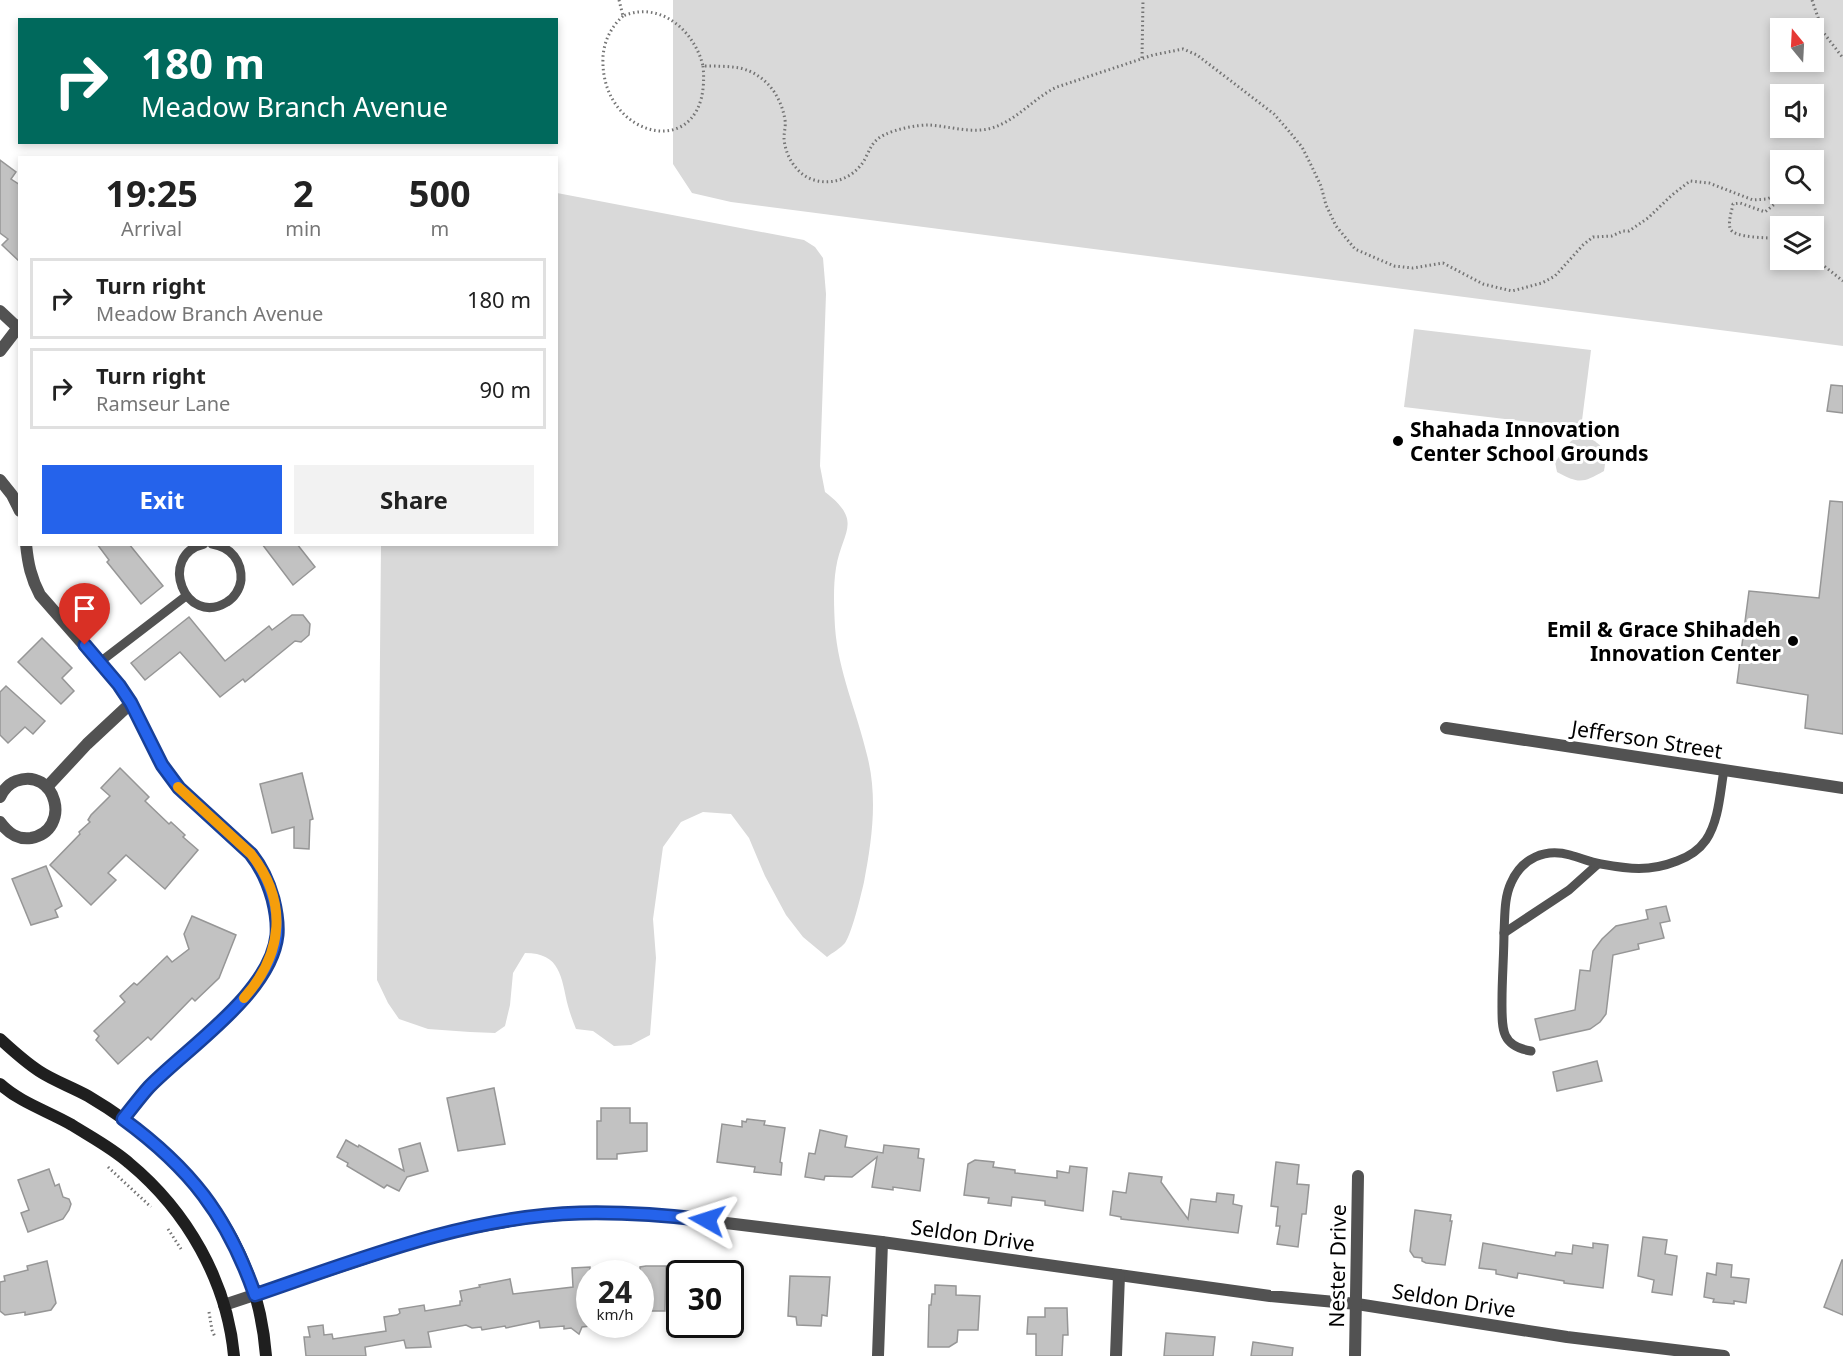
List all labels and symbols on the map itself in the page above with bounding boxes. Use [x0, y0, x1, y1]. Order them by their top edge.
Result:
north arrow [1770, 18, 1824, 72]
place label: Shahada Innovation Center School Grounds [1410, 415, 1649, 467]
marker: Shahada Innovation Center School Grounds [1391, 434, 1405, 448]
pin [59, 583, 110, 645]
place label: Emil & Grace Shihadeh Innovation Center [1547, 615, 1782, 667]
marker: Emil & Grace Shihadeh Innovation Center [1786, 634, 1800, 648]
street label: Jefferson Street [1568, 713, 1725, 765]
position arrow [675, 1188, 739, 1252]
street label: Nester Drive [1322, 1204, 1352, 1328]
street label: Seldon Drive [909, 1212, 1037, 1258]
speed limit sign: 30 [666, 1260, 744, 1338]
street label: Seldon Drive [1390, 1276, 1518, 1324]

